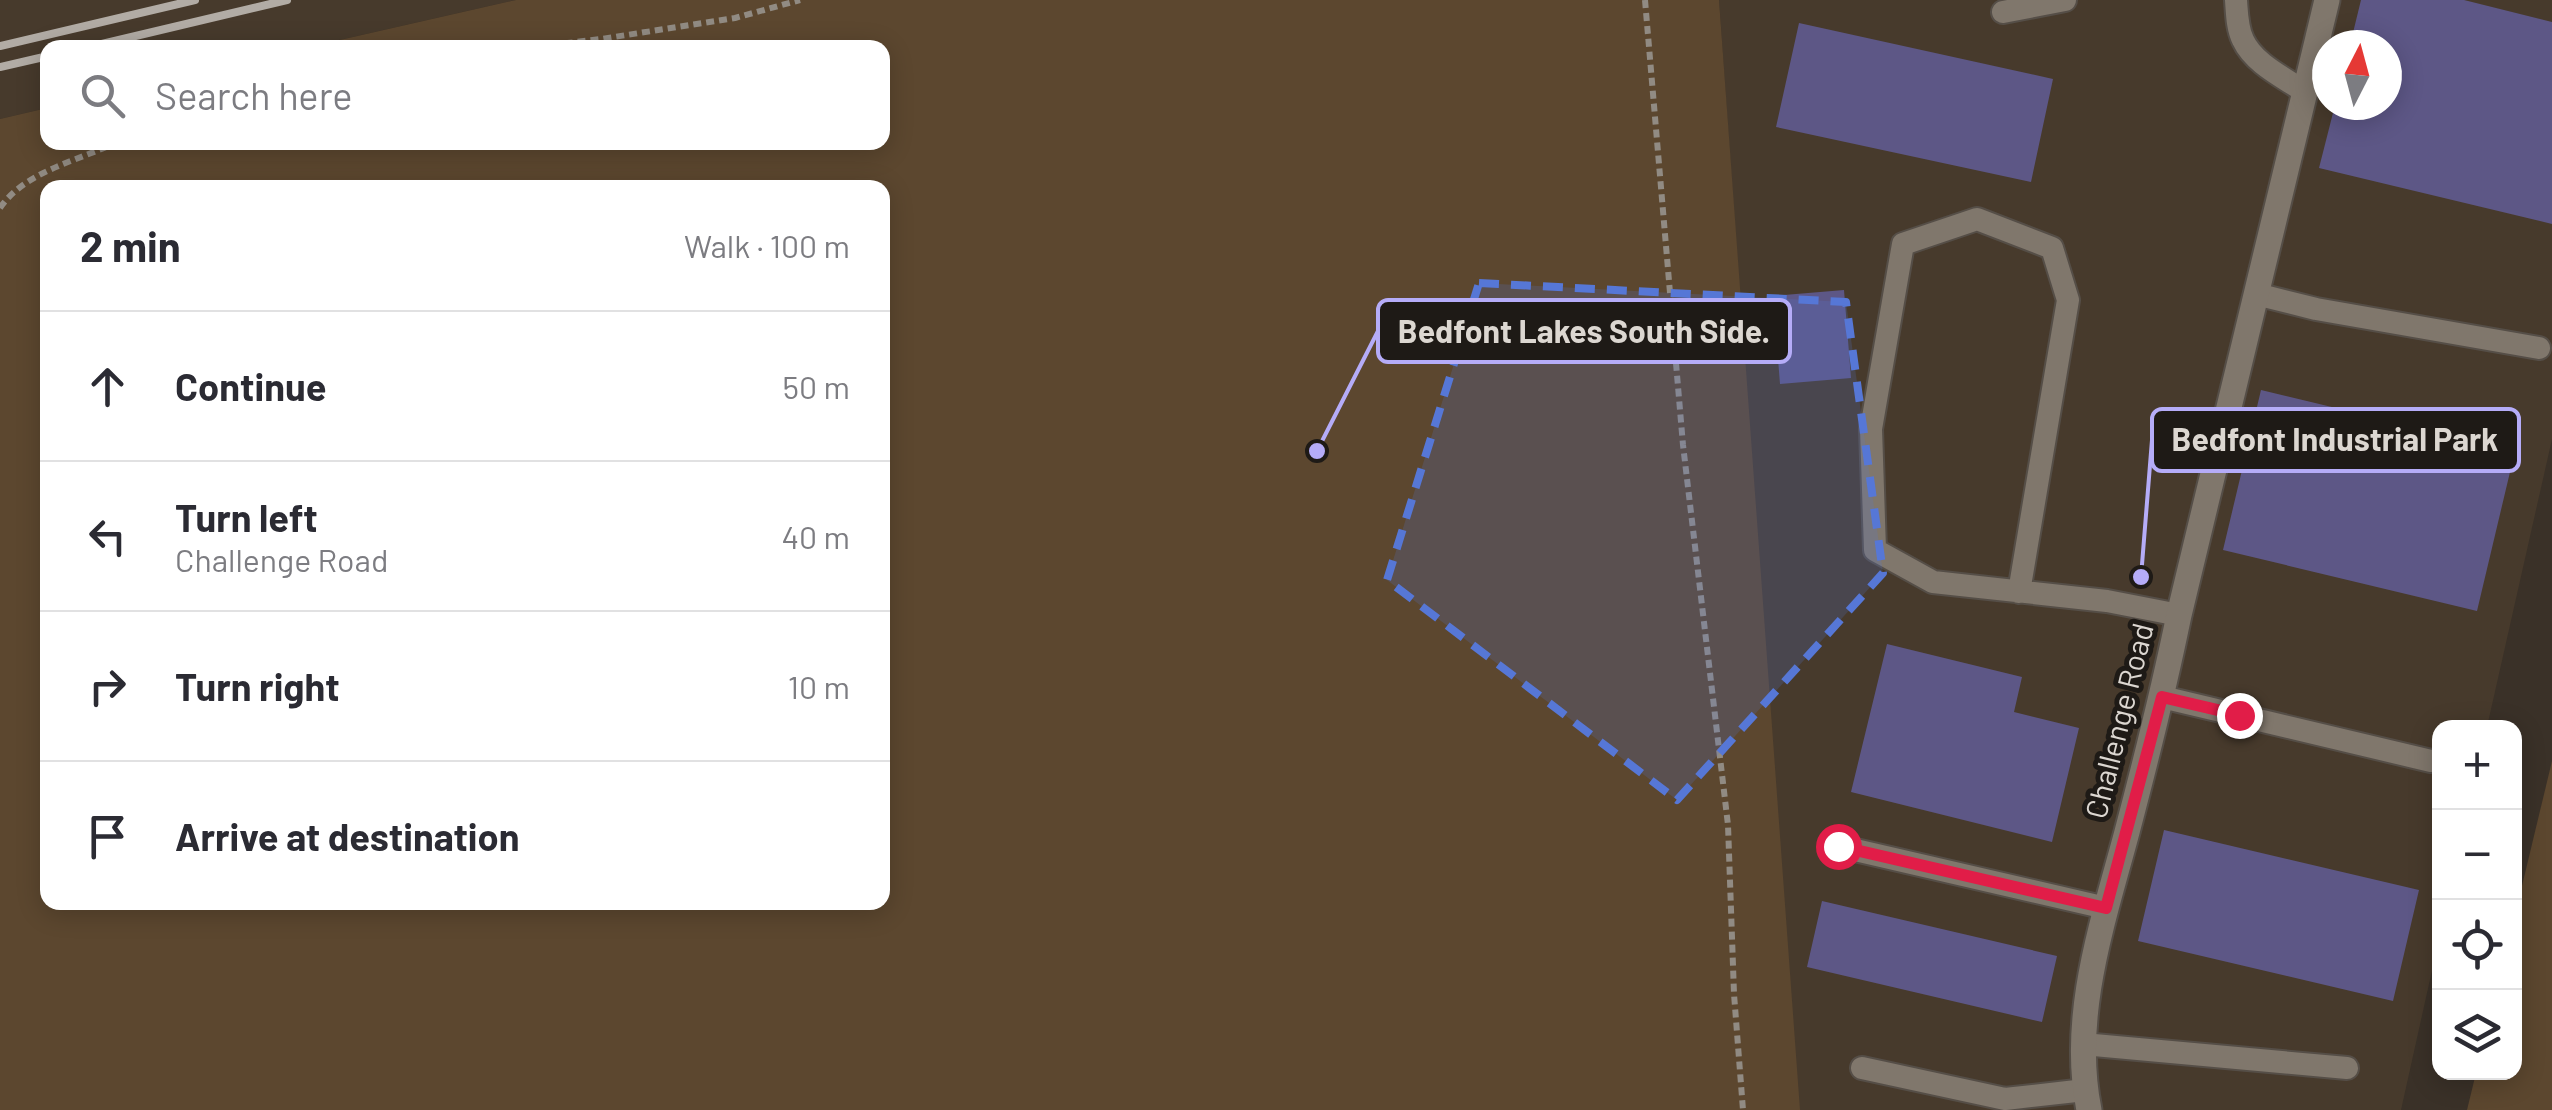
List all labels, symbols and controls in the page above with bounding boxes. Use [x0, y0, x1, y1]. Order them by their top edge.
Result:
north arrow [2312, 30, 2402, 120]
search box [40, 40, 890, 150]
icon: search [75, 68, 130, 123]
text: Search here [155, 72, 353, 118]
text: 2 min [80, 220, 181, 270]
text: Walk · 100 m [684, 226, 850, 264]
callout: Bedfont Lakes South Side. [1378, 300, 1790, 362]
text: Bedfont Lakes South Side. [1398, 311, 1770, 349]
icon: ahead [80, 359, 135, 414]
text: Continue [175, 363, 326, 409]
text: 50 m [783, 367, 850, 405]
callout: Bedfont Industrial Park [2152, 409, 2519, 471]
text: Bedfont Industrial Park [2172, 419, 2498, 457]
text: Turn left [175, 494, 318, 540]
icon: left [80, 509, 135, 564]
text: 40 m [781, 517, 850, 555]
text: Challenge Road [175, 540, 388, 578]
street label: Challenge Road [2076, 619, 2160, 822]
icon: right [80, 659, 135, 714]
text: Turn right [175, 663, 340, 709]
text: 10 m [788, 667, 850, 705]
route end [2217, 693, 2263, 739]
map controls [2432, 720, 2522, 1080]
button: + [2432, 720, 2522, 810]
icon: arrive [80, 809, 135, 864]
button: − [2432, 810, 2522, 900]
text: Arrive at destination [175, 813, 520, 859]
route start [1816, 824, 1862, 870]
button: locate [2432, 900, 2522, 990]
button: layers [2432, 990, 2522, 1080]

